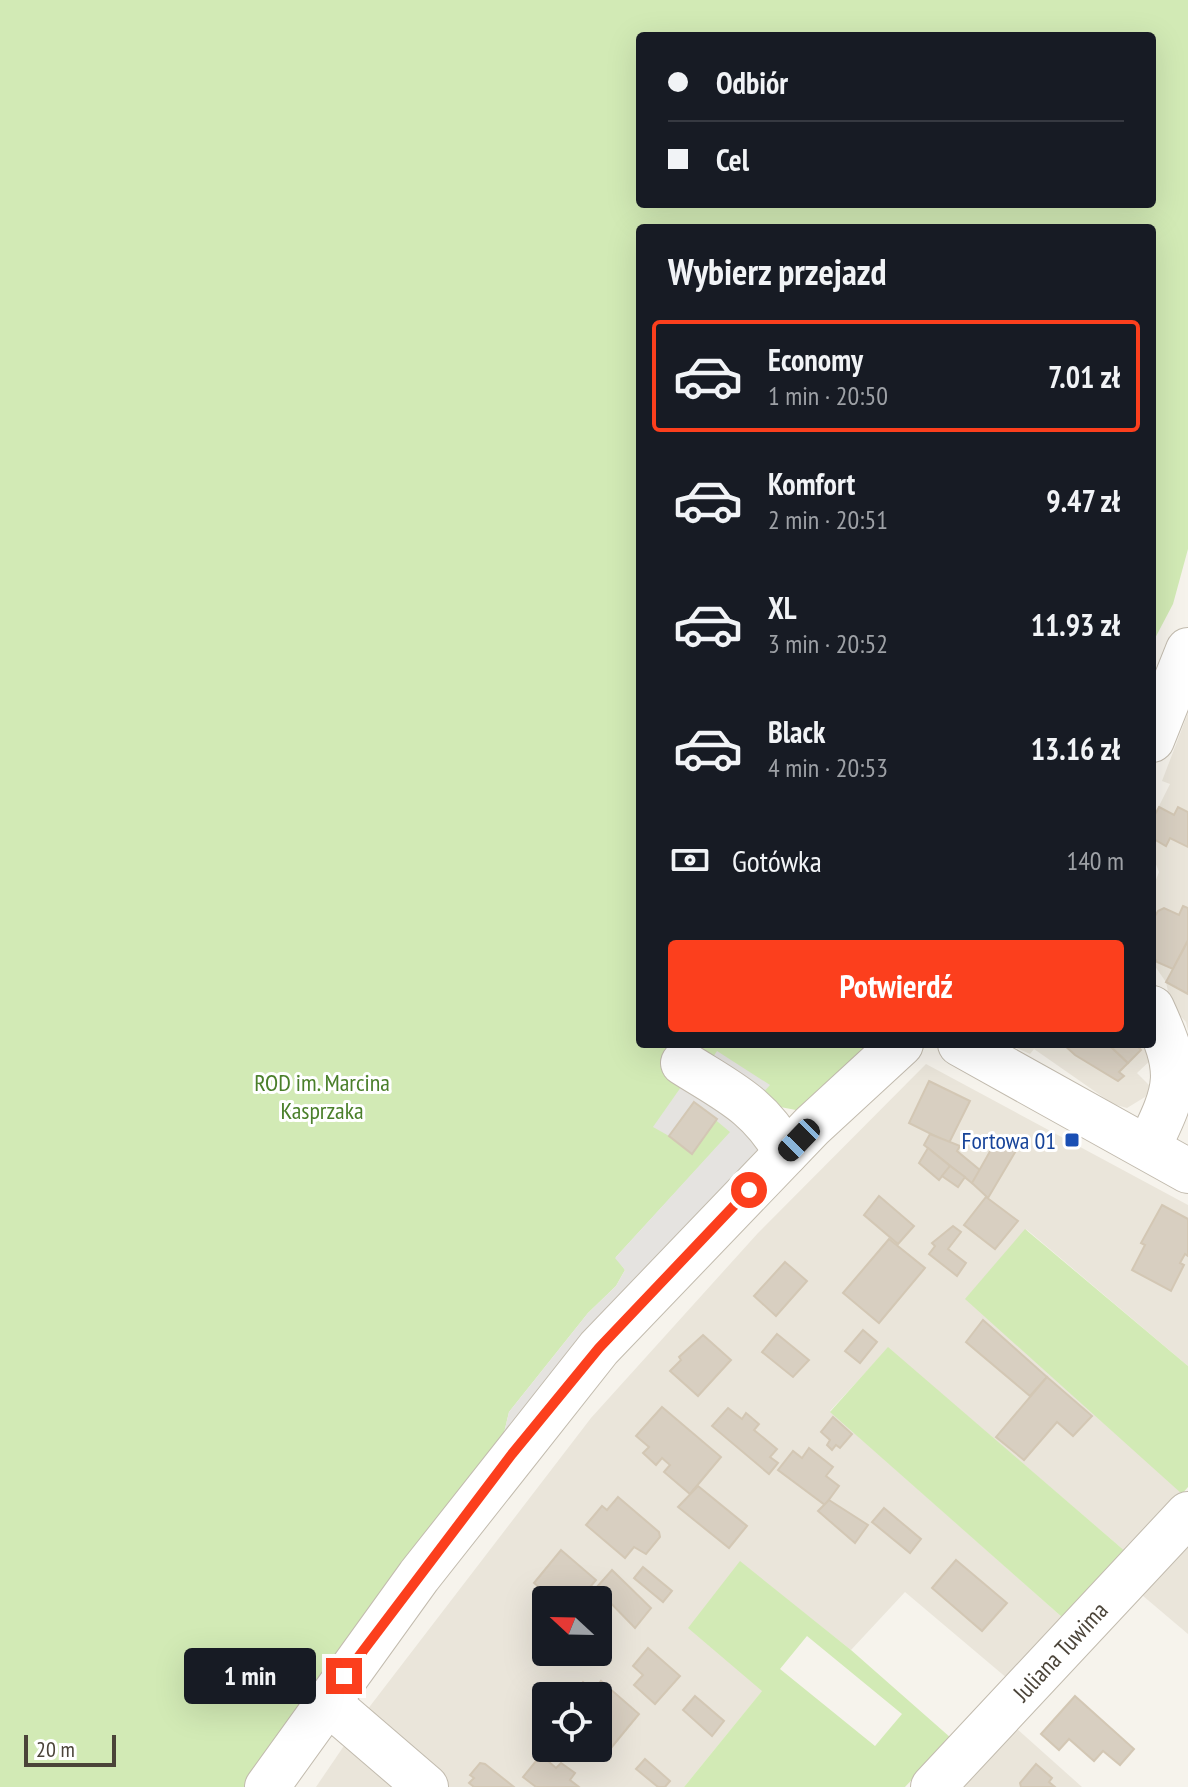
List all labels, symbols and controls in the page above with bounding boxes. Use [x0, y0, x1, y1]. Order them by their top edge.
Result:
text: Odbiór [716, 63, 788, 102]
text: Cel [716, 140, 749, 179]
text: Wybierz przejazd [668, 248, 887, 295]
icon: car [672, 340, 744, 412]
text: Economy [768, 340, 863, 379]
text: 7.01 zł [1048, 357, 1120, 396]
text: 1 min · 20:50 [768, 379, 888, 412]
icon: car [672, 464, 744, 536]
text: Komfort [768, 464, 855, 503]
text: 9.47 zł [1046, 481, 1120, 520]
text: 2 min · 20:51 [768, 503, 888, 536]
icon: car [672, 588, 744, 660]
text: XL [768, 588, 797, 627]
text: 11.93 zł [1031, 605, 1120, 644]
text: 3 min · 20:52 [768, 627, 888, 660]
icon: car [672, 712, 744, 784]
text: Black [768, 712, 825, 751]
text: 13.16 zł [1031, 729, 1120, 768]
text: 4 min · 20:53 [768, 751, 888, 784]
icon: cash [668, 838, 712, 882]
text: Gotówka [732, 841, 822, 880]
text: 140 m [1066, 844, 1124, 877]
button: Potwierdź [668, 940, 1124, 1032]
park label: ROD im. Marcina Kasprzaka [254, 1067, 390, 1126]
car [774, 1114, 824, 1166]
place label: Fortowa 01 [962, 1125, 1056, 1156]
marker: Fortowa 01 [1063, 1131, 1081, 1149]
route start [731, 1172, 767, 1208]
north arrow [532, 1586, 612, 1666]
map controls [532, 1586, 612, 1762]
street label: Juliana Tuwima [1005, 1595, 1114, 1708]
callout: 1 min [184, 1648, 316, 1704]
route end [326, 1658, 362, 1694]
text: 1 min [224, 1659, 276, 1692]
button: locate [532, 1682, 612, 1762]
scale bar [24, 1731, 116, 1767]
text: 20 m [36, 1735, 75, 1763]

